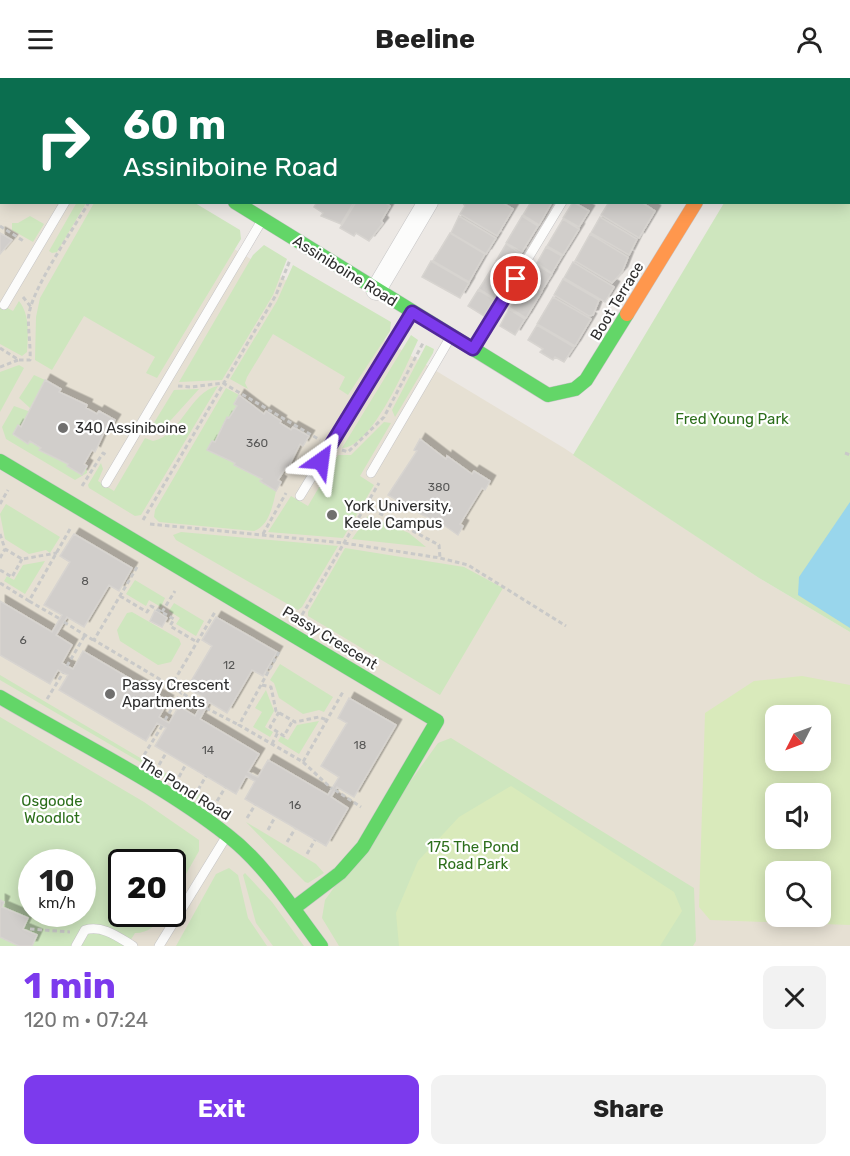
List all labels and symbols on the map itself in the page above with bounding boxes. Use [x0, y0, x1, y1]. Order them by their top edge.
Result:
street label: Assiniboine Road [290, 232, 400, 310]
pin [490, 253, 541, 304]
street label: Boot Terrace [587, 259, 647, 343]
park label: Fred Young Park [675, 410, 789, 428]
place label: 340 Assiniboine [75, 419, 187, 437]
marker: 340 Assiniboine [56, 421, 70, 435]
position arrow [289, 429, 353, 493]
house number: 360 [246, 436, 268, 450]
house number: 380 [428, 480, 450, 494]
place label: York University, Keele Campus [344, 497, 452, 532]
marker: York University, Keele Campus [325, 508, 339, 522]
house number: 8 [81, 574, 89, 588]
street label: Passy Crescent [279, 603, 381, 673]
house number: 6 [19, 633, 27, 647]
house number: 12 [223, 658, 235, 672]
place label: Passy Crescent Apartments [122, 676, 230, 711]
marker: Passy Crescent Apartments [103, 687, 117, 701]
north arrow [765, 705, 831, 771]
house number: 18 [354, 738, 366, 752]
house number: 14 [202, 743, 215, 757]
street label: The Pond Road [136, 754, 234, 824]
park label: Osgoode Woodlot [21, 792, 83, 827]
house number: 16 [289, 798, 301, 812]
park label: 175 The Pond Road Park [427, 838, 519, 873]
speed limit sign: 20 [108, 849, 186, 927]

